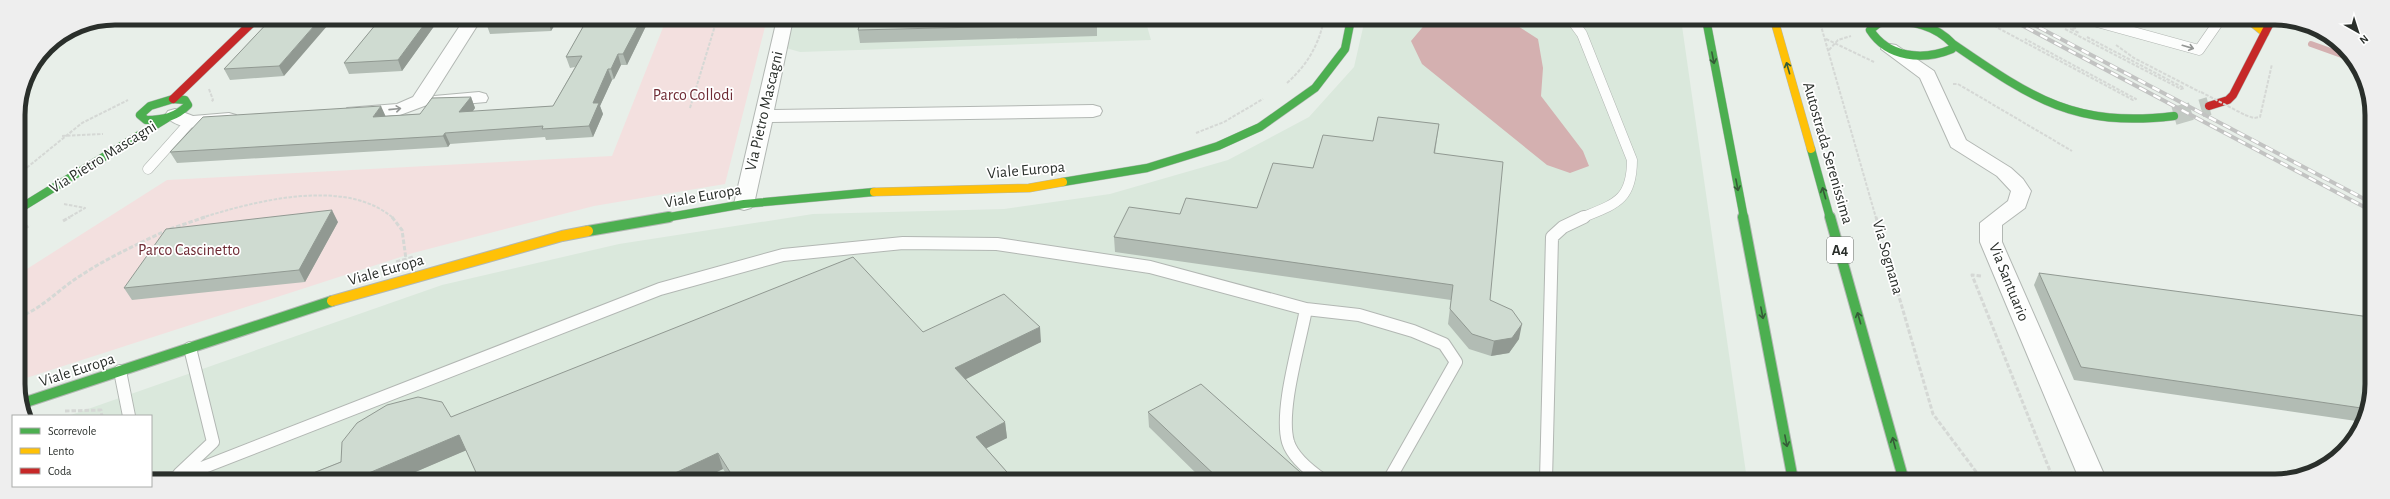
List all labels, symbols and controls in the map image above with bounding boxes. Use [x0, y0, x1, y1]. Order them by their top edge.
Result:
north arrow [2338, 12, 2378, 52]
text: N [2358, 33, 2370, 46]
one-way arrow [2181, 44, 2194, 51]
street label: Via Pietro Mascagni [742, 50, 786, 172]
one-way arrow [1710, 51, 1718, 64]
one-way arrow [1784, 61, 1791, 74]
street label: Autostrada Serenissima [1800, 80, 1856, 226]
park label: Parco Collodi [653, 87, 733, 103]
one-way arrow [388, 105, 401, 113]
street label: Via Pietro Mascagni [47, 118, 159, 196]
street label: Viale Europa [986, 159, 1066, 181]
one-way arrow [1734, 179, 1742, 192]
street label: Viale Europa [663, 181, 743, 211]
one-way arrow [1820, 186, 1827, 199]
street label: Via Sognana [1870, 218, 1906, 296]
road number: A4 [1827, 237, 1853, 263]
street label: Via Santuario [1986, 241, 2032, 324]
park label: Parco Cascinetto [138, 242, 240, 258]
street label: Viale Europa [346, 252, 426, 288]
one-way arrow [1758, 306, 1766, 319]
one-way arrow [1855, 311, 1862, 324]
street label: Viale Europa [37, 350, 117, 390]
legend [12, 415, 152, 487]
text: Scorrevole [48, 425, 96, 437]
one-way arrow [1782, 434, 1790, 447]
one-way arrow [1890, 437, 1897, 450]
text: Lento [48, 445, 74, 457]
text: Coda [48, 465, 72, 477]

